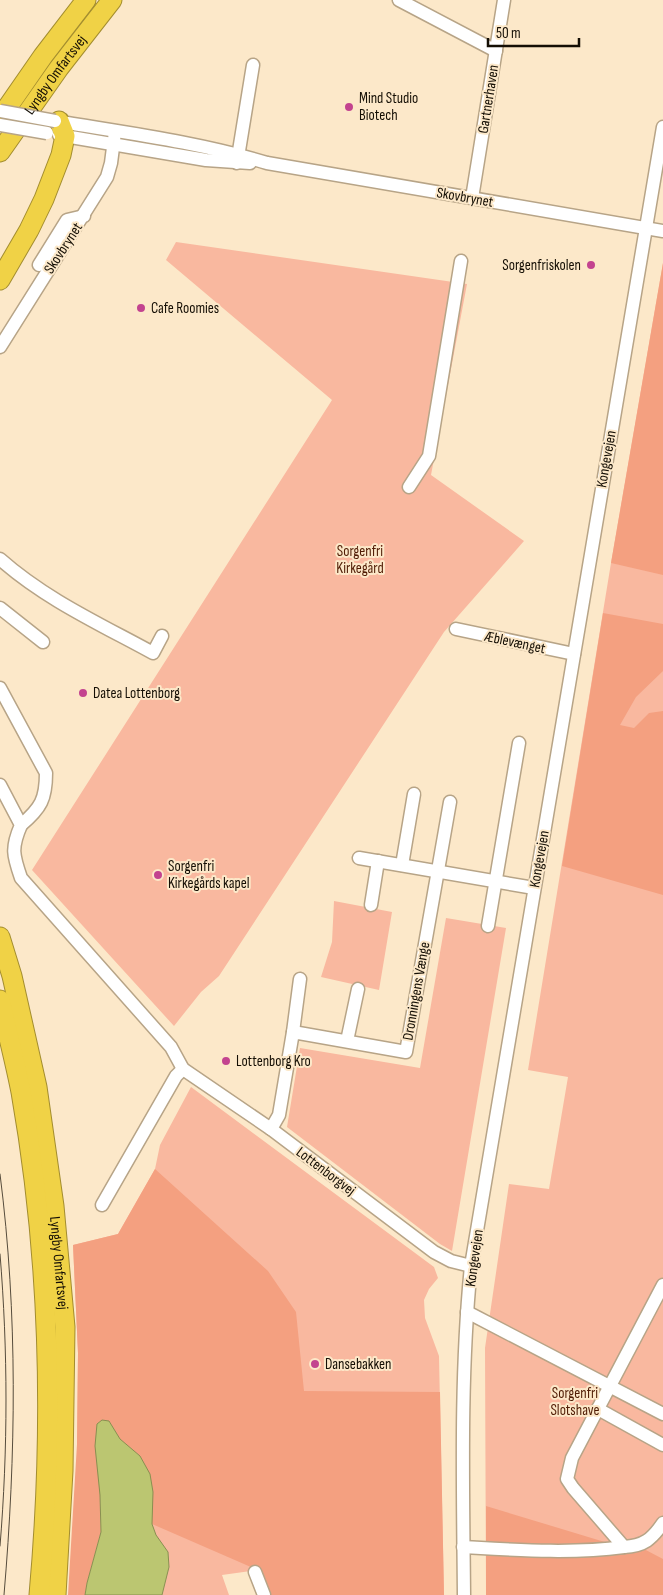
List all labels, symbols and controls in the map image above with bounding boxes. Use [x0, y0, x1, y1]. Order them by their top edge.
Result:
scale bar [488, 15, 579, 47]
text: 50 m [496, 24, 521, 43]
street label: Lyngby Omfartsvej [20, 31, 91, 118]
street label: Gartnerhaven [474, 63, 503, 135]
place label: Mind Studio Biotech [359, 89, 418, 125]
marker: Mind Studio Biotech [343, 101, 355, 113]
street label: Skovbrynet [435, 183, 495, 212]
street label: Skovbrynet [40, 219, 87, 277]
place label: Sorgenfriskolen [502, 256, 581, 275]
marker: Sorgenfriskolen [585, 259, 597, 271]
place label: Cafe Roomies [151, 299, 219, 318]
marker: Cafe Roomies [135, 302, 147, 314]
street label: Kongevejen [592, 429, 621, 489]
park label: Sorgenfri Kirkegård [336, 542, 384, 578]
street label: Æblevænget [482, 627, 548, 658]
place label: Datea Lottenborg [93, 684, 180, 703]
marker: Datea Lottenborg [77, 687, 89, 699]
street label: Kongevejen [525, 829, 554, 889]
place label: Sorgenfri Kirkegårds kapel [168, 857, 250, 893]
marker: Sorgenfri Kirkegårds kapel [152, 869, 164, 881]
street label: Dronningens Vænge [398, 940, 434, 1042]
place label: Lottenborg Kro [236, 1052, 311, 1071]
marker: Lottenborg Kro [220, 1055, 232, 1067]
street label: Lottenborgvej [292, 1143, 359, 1200]
street label: Lyngby Omfartsvej [45, 1216, 72, 1311]
street label: Kongevejen [461, 1228, 488, 1288]
place label: Dansebakken [325, 1355, 392, 1374]
marker: Dansebakken [309, 1358, 321, 1370]
park label: Sorgenfri Slotshave [550, 1384, 600, 1420]

